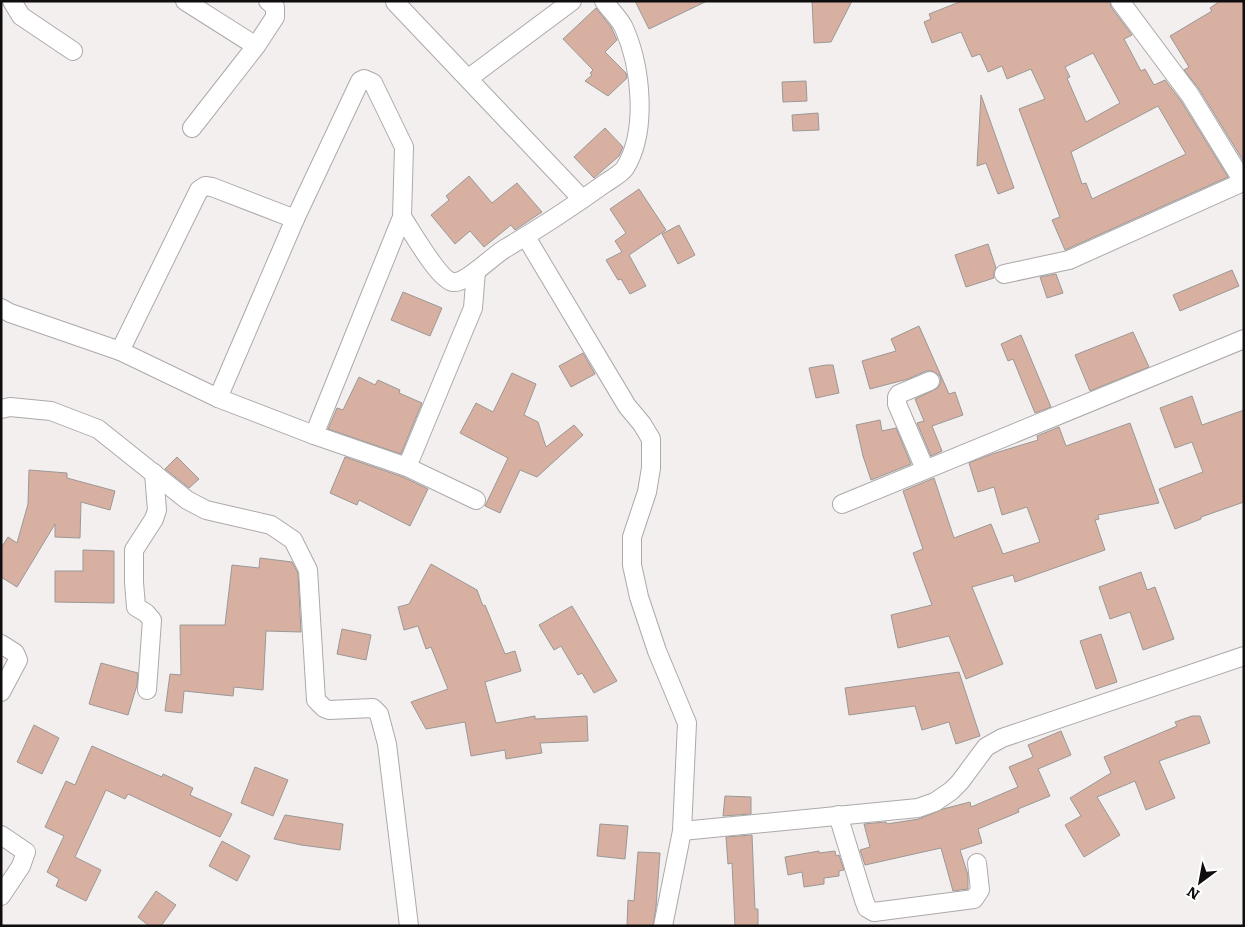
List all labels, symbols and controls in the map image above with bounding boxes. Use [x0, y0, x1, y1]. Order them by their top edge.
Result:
north arrow [1175, 857, 1225, 907]
text: N [1182, 882, 1203, 905]

